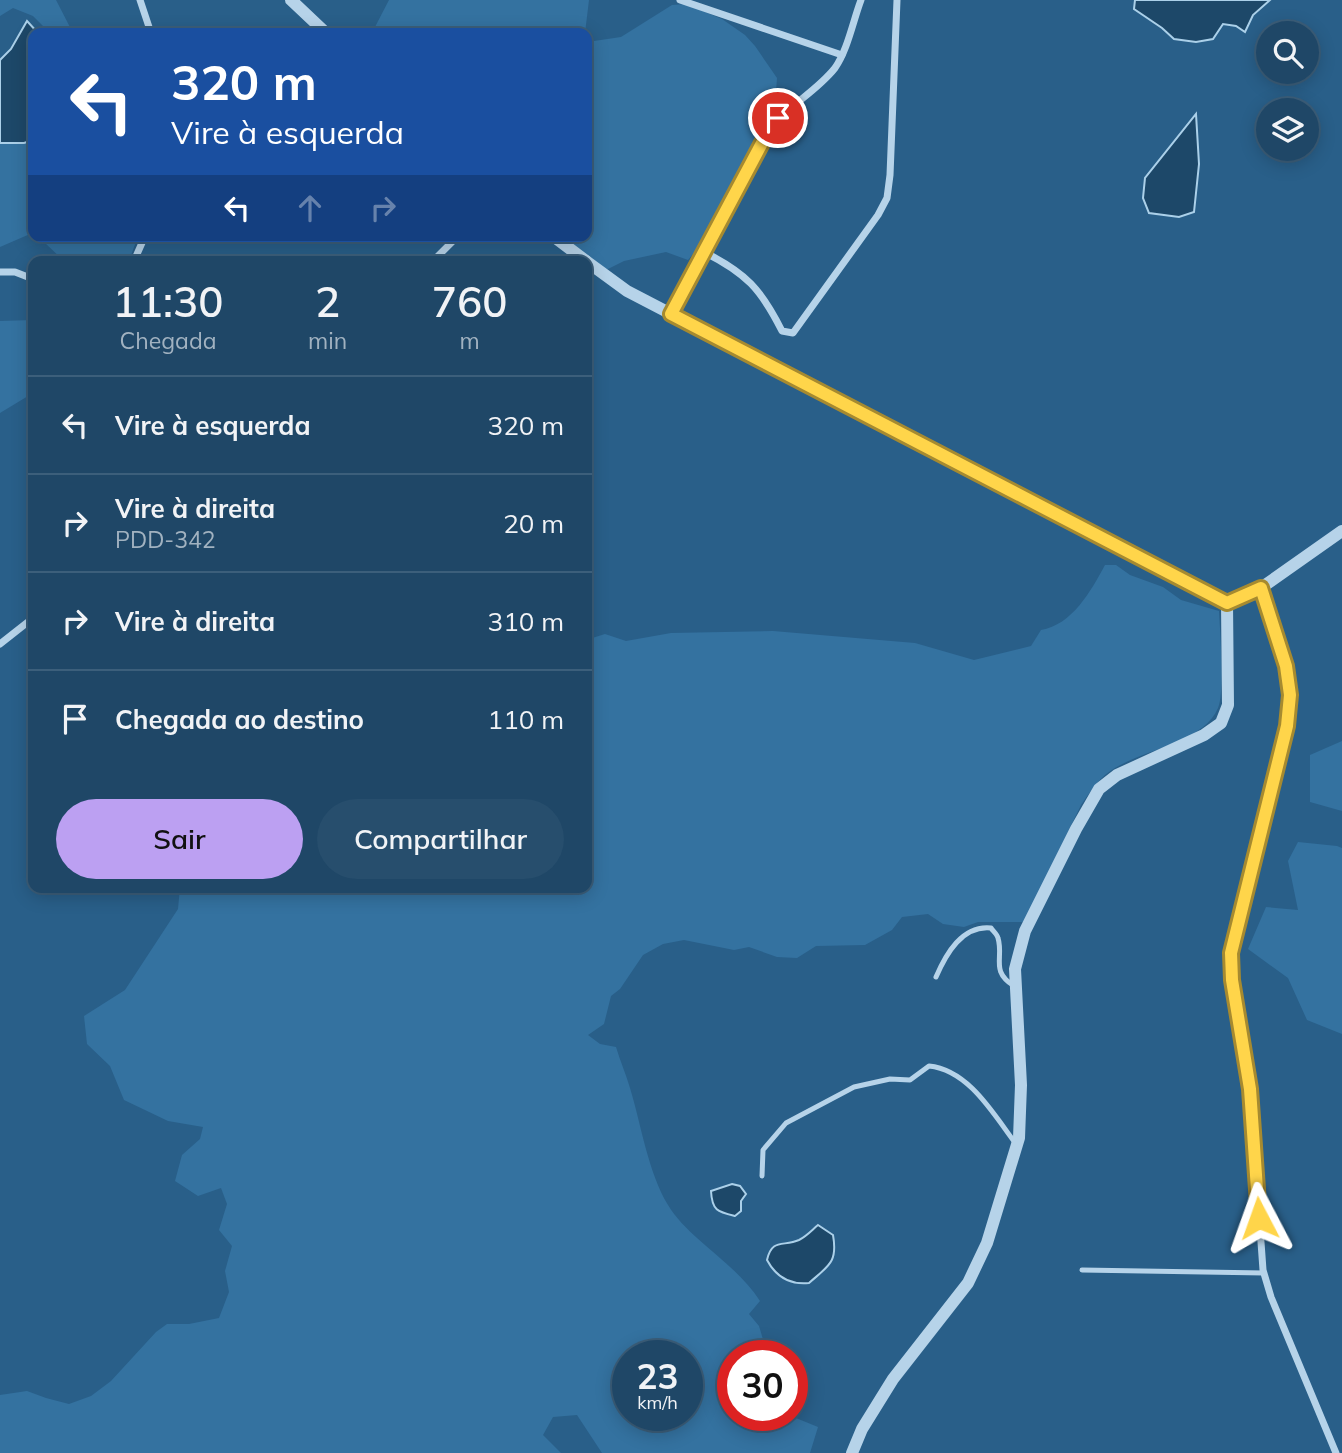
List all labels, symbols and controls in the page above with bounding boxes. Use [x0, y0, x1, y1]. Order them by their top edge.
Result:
map controls [1256, 21, 1319, 161]
button: search [1256, 21, 1319, 84]
text: 320 m [171, 51, 317, 112]
icon: left [56, 56, 147, 147]
pin [748, 88, 808, 148]
button: layers [1256, 98, 1319, 161]
icon: arrive [759, 99, 797, 137]
text: Vire à esquerda [171, 112, 404, 152]
icon: left [218, 189, 256, 227]
icon: ahead [291, 189, 329, 227]
icon: right [364, 189, 402, 227]
text: 11:30 [113, 275, 223, 328]
text: 2 [315, 275, 340, 328]
text: 760 [432, 275, 507, 328]
text: Chegada [119, 326, 216, 355]
text: min [308, 326, 347, 355]
text: m [459, 326, 480, 355]
icon: left [56, 406, 94, 444]
text: Vire à esquerda [115, 409, 311, 442]
text: 320 m [488, 409, 564, 442]
text: Vire à direita [115, 492, 275, 525]
icon: right [56, 504, 94, 542]
text: 20 m [503, 507, 564, 540]
text: PDD-342 [115, 525, 216, 554]
icon: right [56, 602, 94, 640]
text: Vire à direita [115, 605, 275, 638]
text: 310 m [488, 605, 564, 638]
icon: arrive [56, 700, 94, 738]
text: Chegada ao destino [115, 703, 364, 736]
text: 110 m [488, 703, 564, 736]
button: Sair [56, 799, 303, 879]
button: Compartilhar [317, 799, 564, 879]
position arrow [1222, 1181, 1296, 1255]
speed limit sign: 30 [717, 1340, 808, 1431]
text: 23 [636, 1354, 679, 1398]
text: km/h [637, 1391, 678, 1414]

